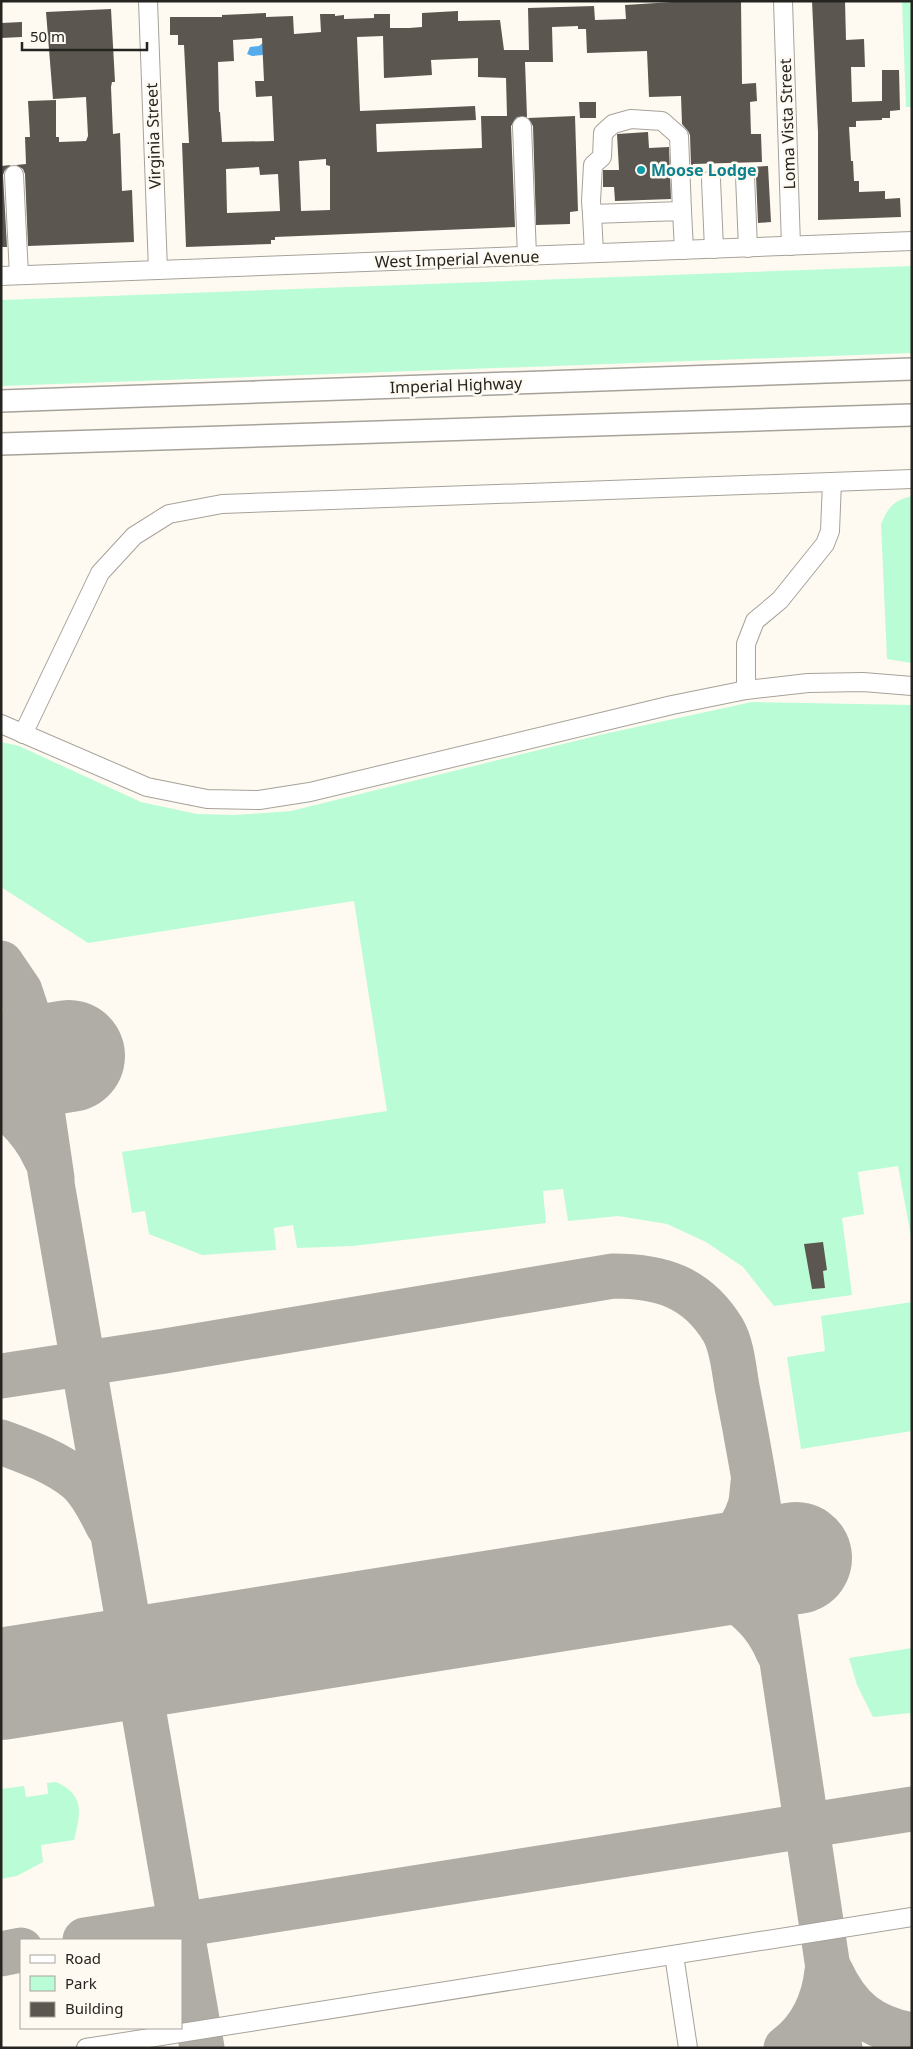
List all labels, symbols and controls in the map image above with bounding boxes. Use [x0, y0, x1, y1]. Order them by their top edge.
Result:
scale bar [22, 20, 148, 52]
text: 50 m [30, 26, 65, 46]
street label: Loma Vista Street [774, 58, 800, 190]
street label: Virginia Street [140, 82, 166, 189]
place label: Moose Lodge [651, 159, 757, 181]
marker: Moose Lodge [635, 164, 647, 176]
street label: West Imperial Avenue [374, 245, 540, 273]
street label: Imperial Highway [389, 372, 524, 398]
legend [20, 1939, 182, 2029]
text: Road [65, 1948, 101, 1968]
text: Park [65, 1973, 97, 1993]
text: Building [65, 1998, 123, 2018]

